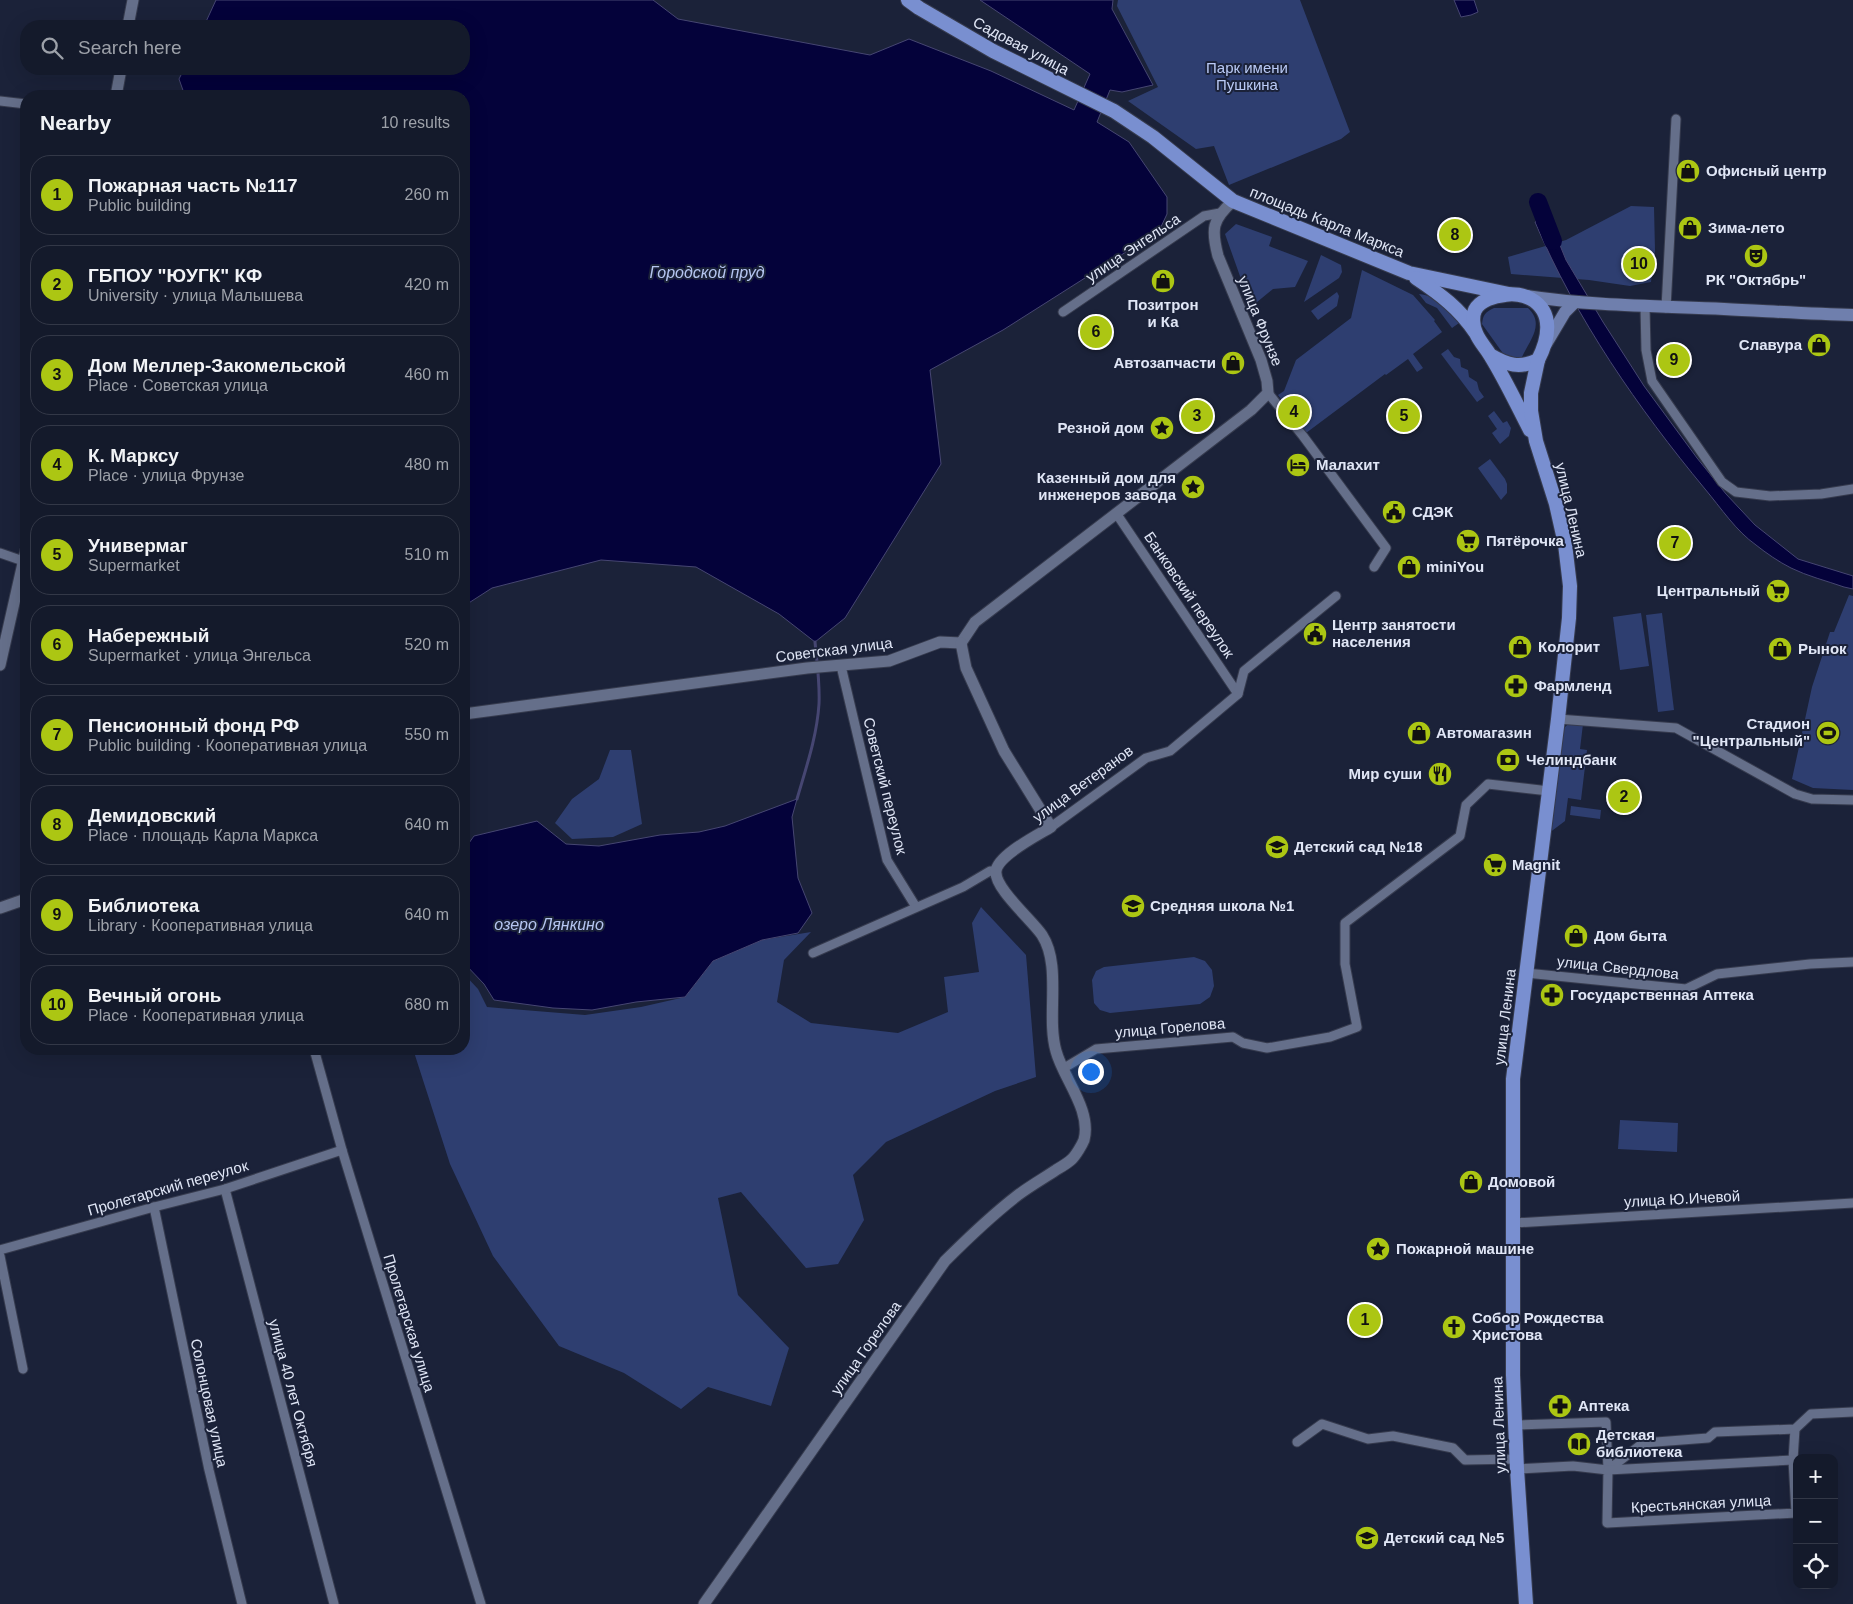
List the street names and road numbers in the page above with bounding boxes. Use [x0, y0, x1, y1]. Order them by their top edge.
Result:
street label: Садовая улица [970, 13, 1073, 78]
street label: площадь Карла Маркса [1248, 183, 1407, 261]
street label: улица Энгельса [1082, 209, 1184, 285]
street label: улица Фрунзе [1235, 273, 1286, 368]
street label: улица Ленина [1552, 461, 1591, 560]
street label: Банковский переулок [1141, 528, 1238, 661]
street label: Советская улица [774, 634, 894, 665]
street label: Советский переулок [860, 716, 911, 857]
street label: улица Ветеранов [1029, 742, 1136, 826]
street label: улица Свердлова [1556, 953, 1681, 982]
street label: улица Ленина [1490, 967, 1519, 1066]
street label: улица Горелова [1114, 1014, 1226, 1041]
street label: Пролетарский переулок [86, 1156, 250, 1219]
street label: улица Ю.Ичевой [1624, 1187, 1740, 1210]
street label: Пролетарская улица [380, 1252, 439, 1395]
street label: улица Горелова [827, 1297, 905, 1398]
street label: улица 40 лет Октября [266, 1317, 321, 1469]
street label: Солонцовая улица [188, 1337, 232, 1469]
street label: улица Ленина [1488, 1376, 1509, 1474]
street label: Крестьянская улица [1630, 1491, 1772, 1516]

